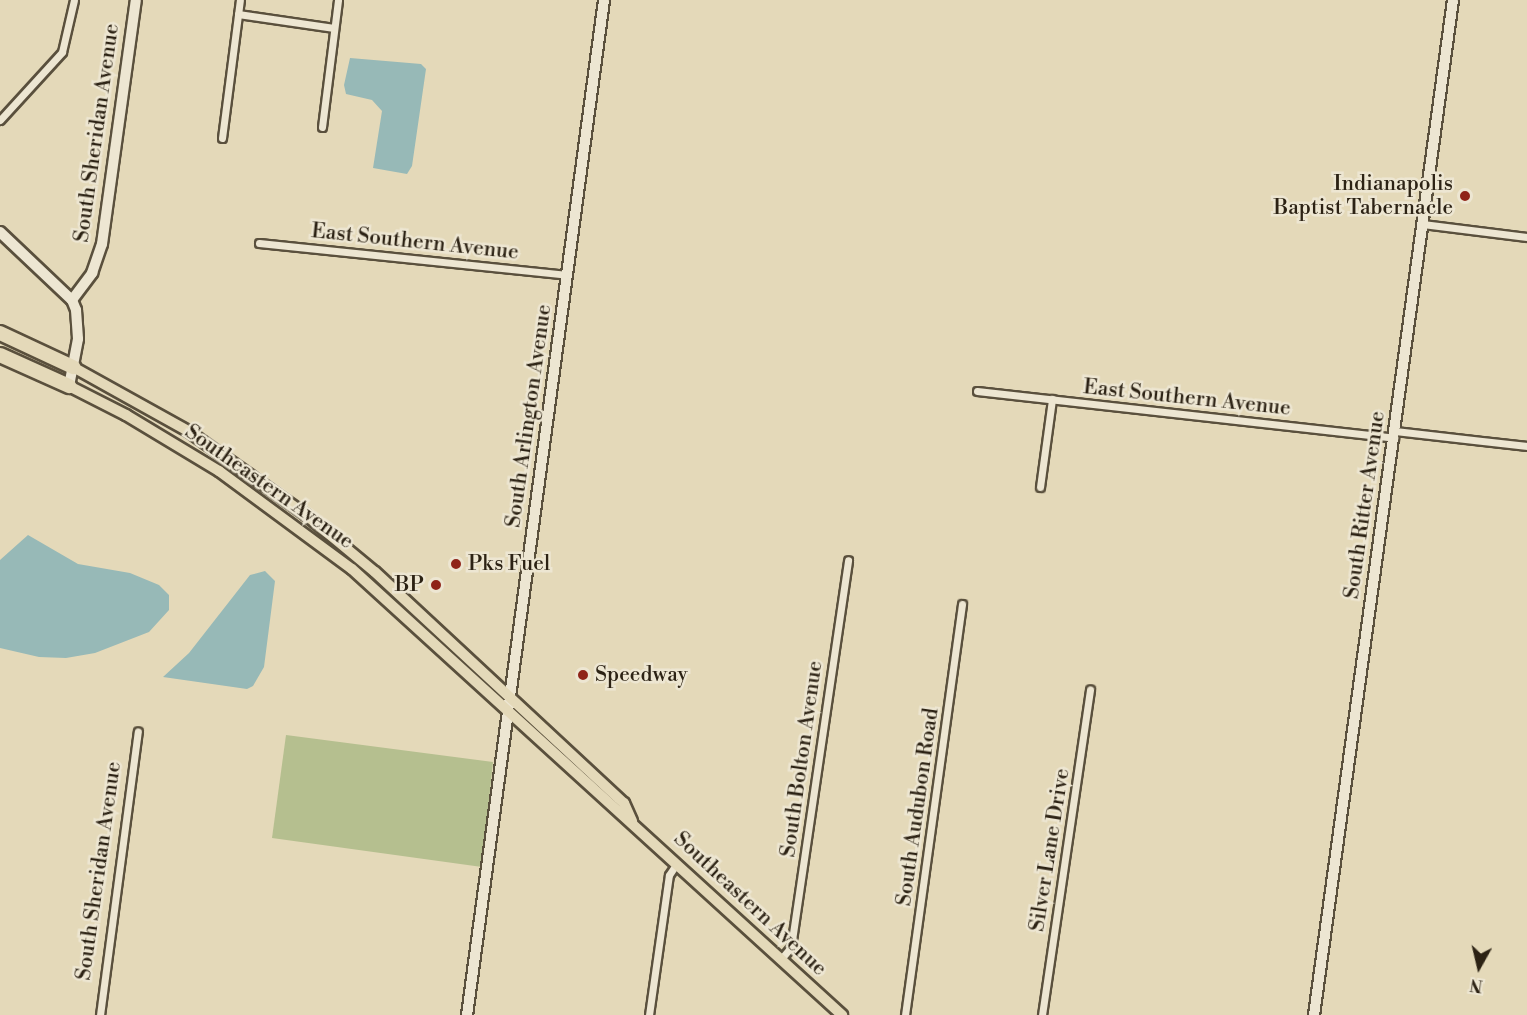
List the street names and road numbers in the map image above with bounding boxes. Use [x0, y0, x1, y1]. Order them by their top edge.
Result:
street label: South Sheridan Avenue [69, 22, 125, 244]
street label: East Southern Avenue [310, 219, 520, 265]
street label: South Arlington Avenue [501, 303, 557, 529]
street label: East Southern Avenue [1082, 375, 1292, 421]
street label: South Ritter Avenue [1339, 409, 1391, 601]
street label: Southeastern Avenue [180, 419, 358, 555]
street label: South Bolton Avenue [776, 659, 828, 859]
street label: South Audubon Road [892, 706, 944, 908]
street label: South Sheridan Avenue [71, 760, 127, 982]
street label: Silver Lane Drive [1025, 767, 1075, 933]
street label: Southeastern Avenue [668, 827, 832, 981]

